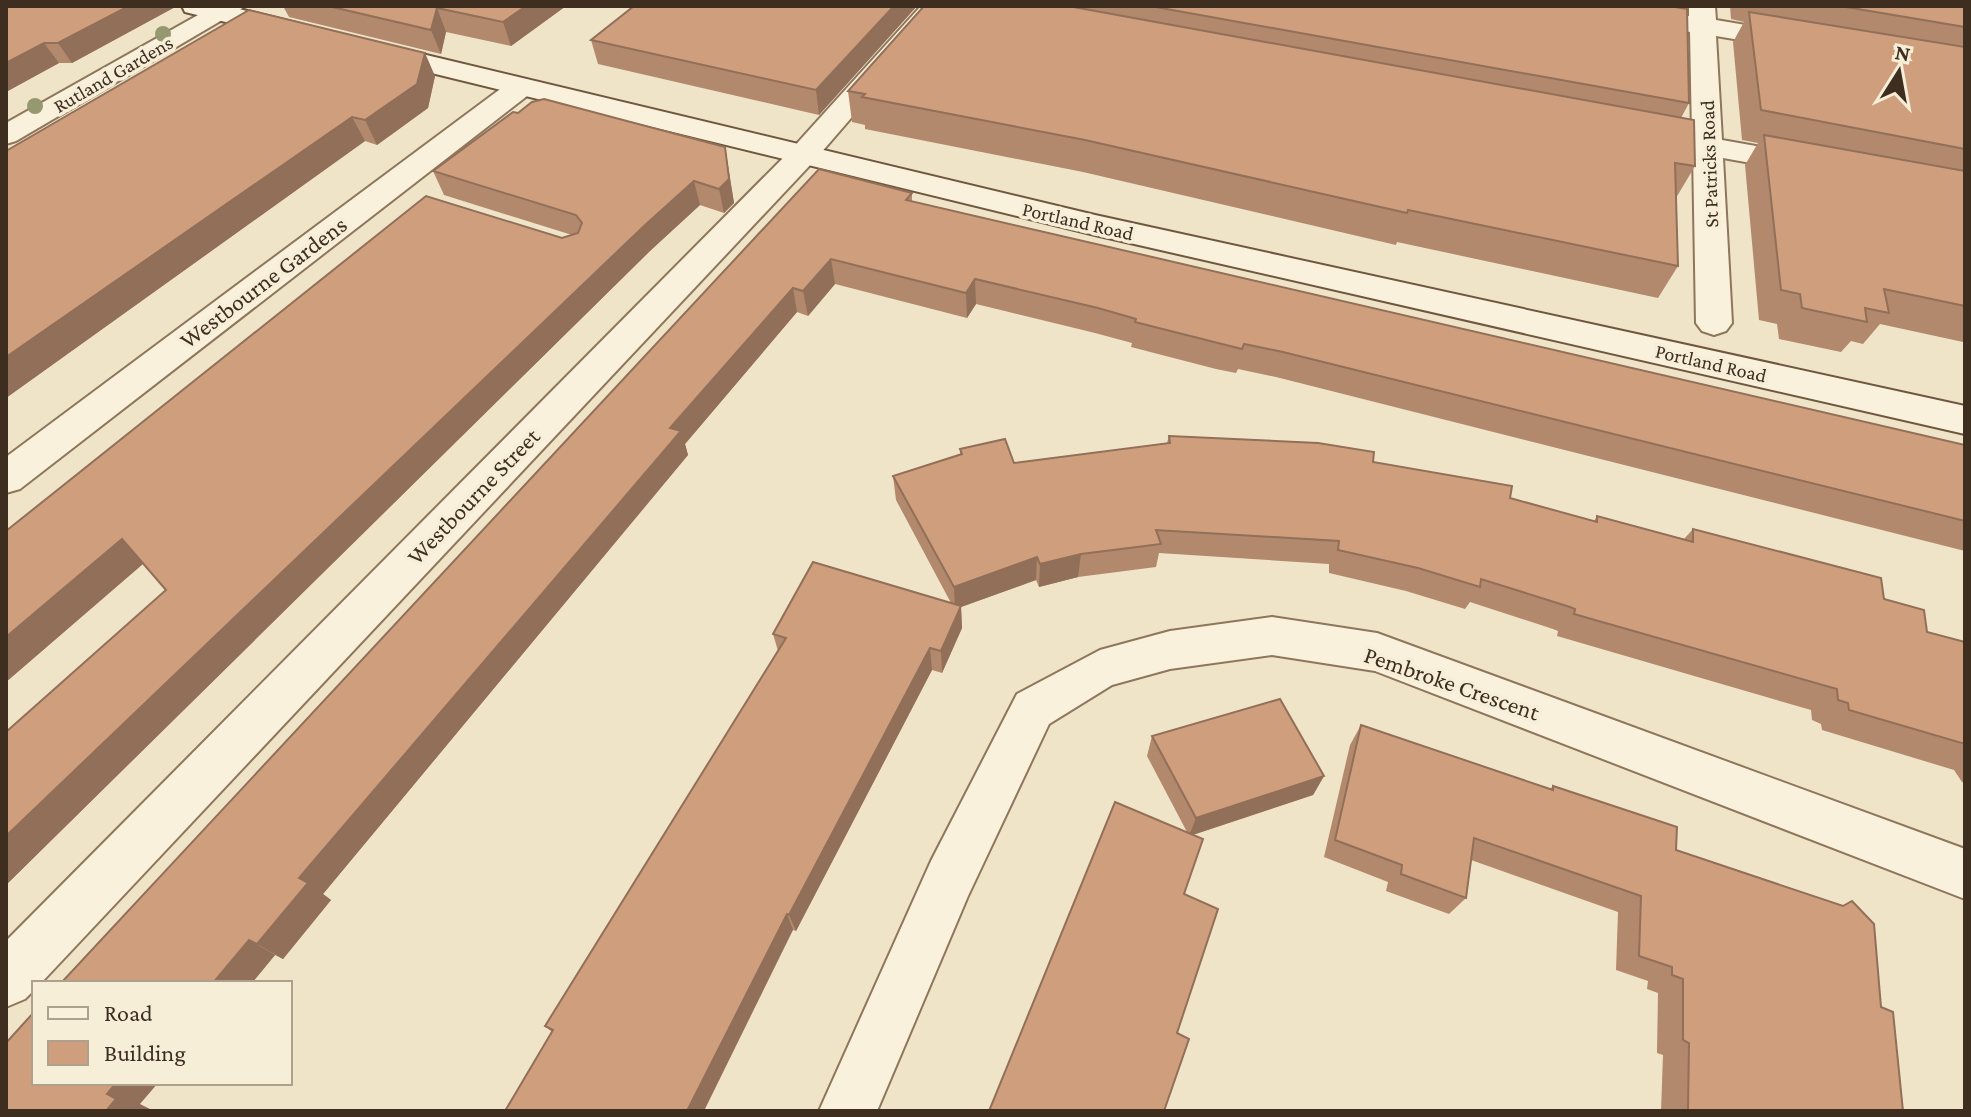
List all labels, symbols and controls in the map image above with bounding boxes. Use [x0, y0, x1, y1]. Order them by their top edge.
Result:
street label: Rutland Gardens [49, 31, 177, 117]
north arrow [1859, 32, 1939, 112]
text: N [1893, 39, 1912, 67]
street label: St Patricks Road [1696, 99, 1722, 228]
street label: Portland Road [1020, 198, 1136, 245]
street label: Westbourne Gardens [174, 210, 352, 354]
street label: Portland Road [1653, 340, 1769, 387]
street label: Westbourne Street [401, 422, 545, 570]
street label: Pembroke Crescent [1361, 640, 1544, 726]
legend [32, 981, 292, 1085]
text: Road [104, 999, 153, 1026]
text: Building [104, 1039, 186, 1066]

